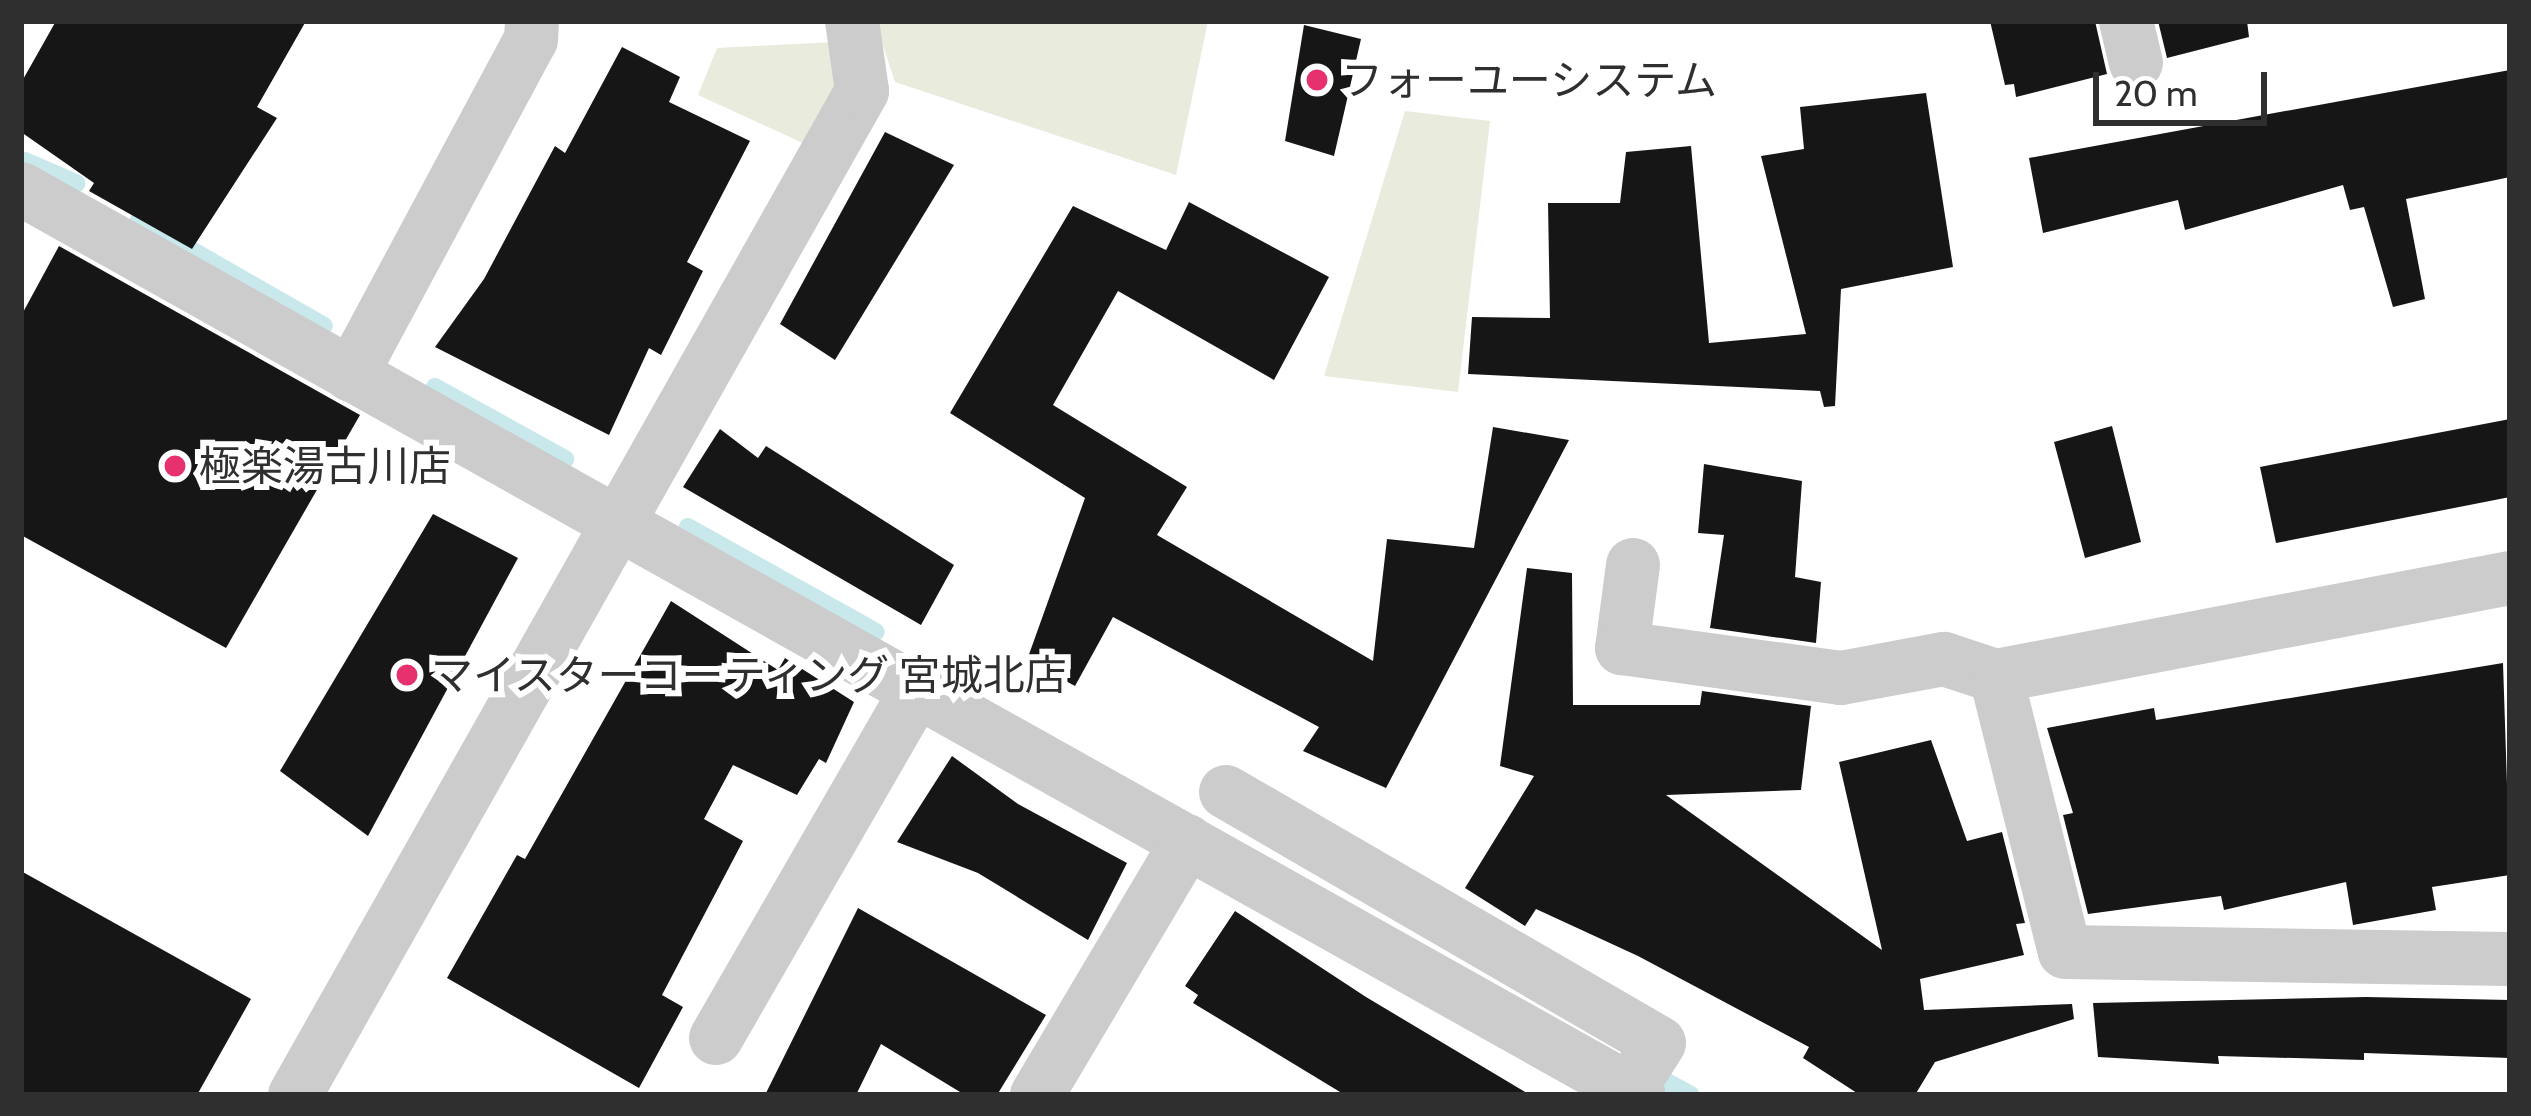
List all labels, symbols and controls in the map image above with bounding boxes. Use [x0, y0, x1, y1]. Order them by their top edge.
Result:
scale bar [2099, 48, 2273, 122]
place label: フォーユーシステム [1341, 55, 1719, 105]
marker: フォーユーシステム [1304, 67, 1330, 93]
text: 20 m [2114, 71, 2198, 115]
place label: 極楽湯古川店 [199, 441, 451, 491]
marker: 極楽湯古川店 [162, 453, 188, 479]
place label: マイスターコーティング 宮城北店 [431, 650, 1070, 700]
marker: マイスターコーティング 宮城北店 [394, 662, 420, 688]

